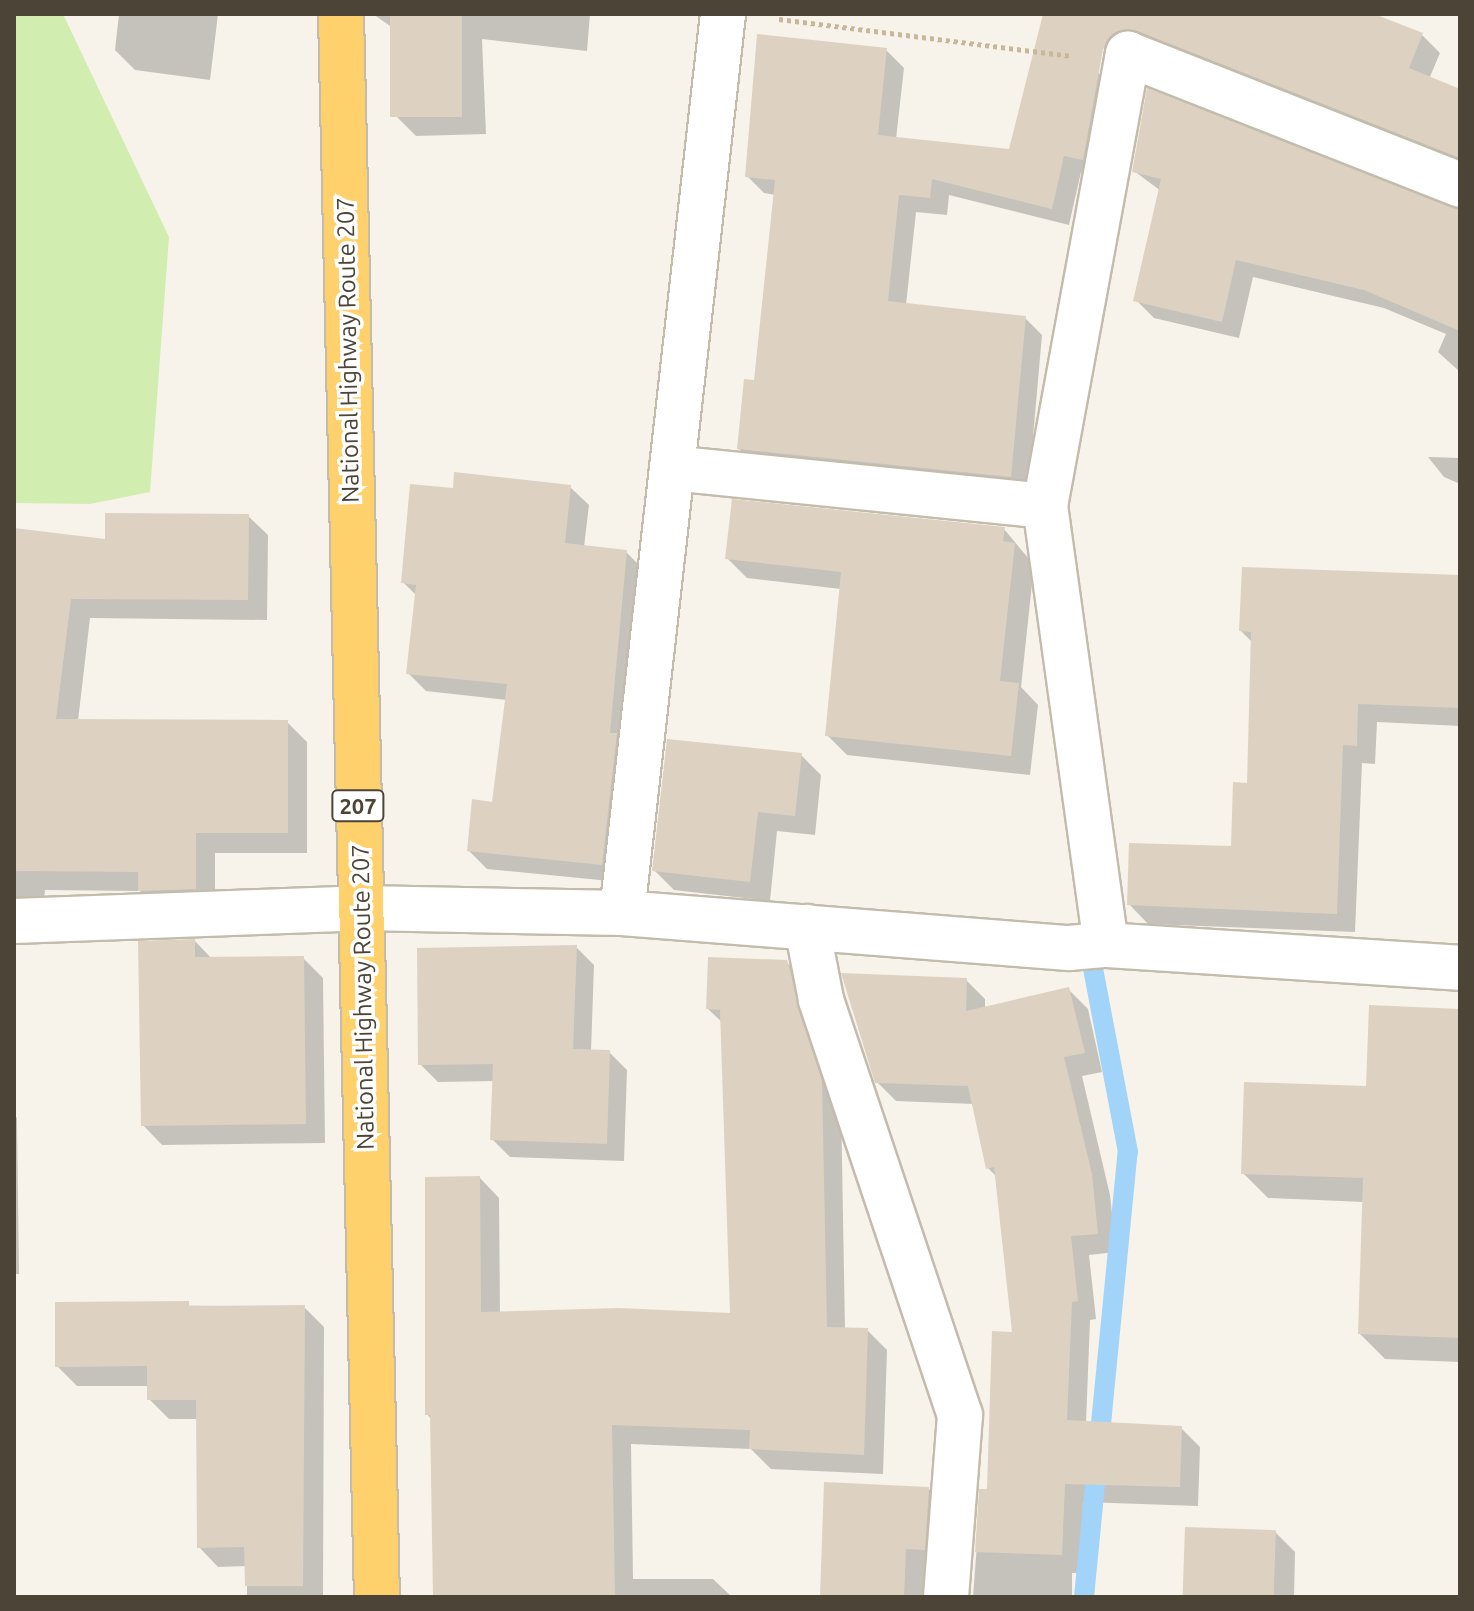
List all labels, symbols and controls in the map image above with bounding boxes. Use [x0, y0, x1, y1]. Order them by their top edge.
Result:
street label: National Highway Route 207 [331, 197, 365, 503]
road number: 207 [330, 788, 386, 824]
street label: National Highway Route 207 [346, 844, 380, 1150]

